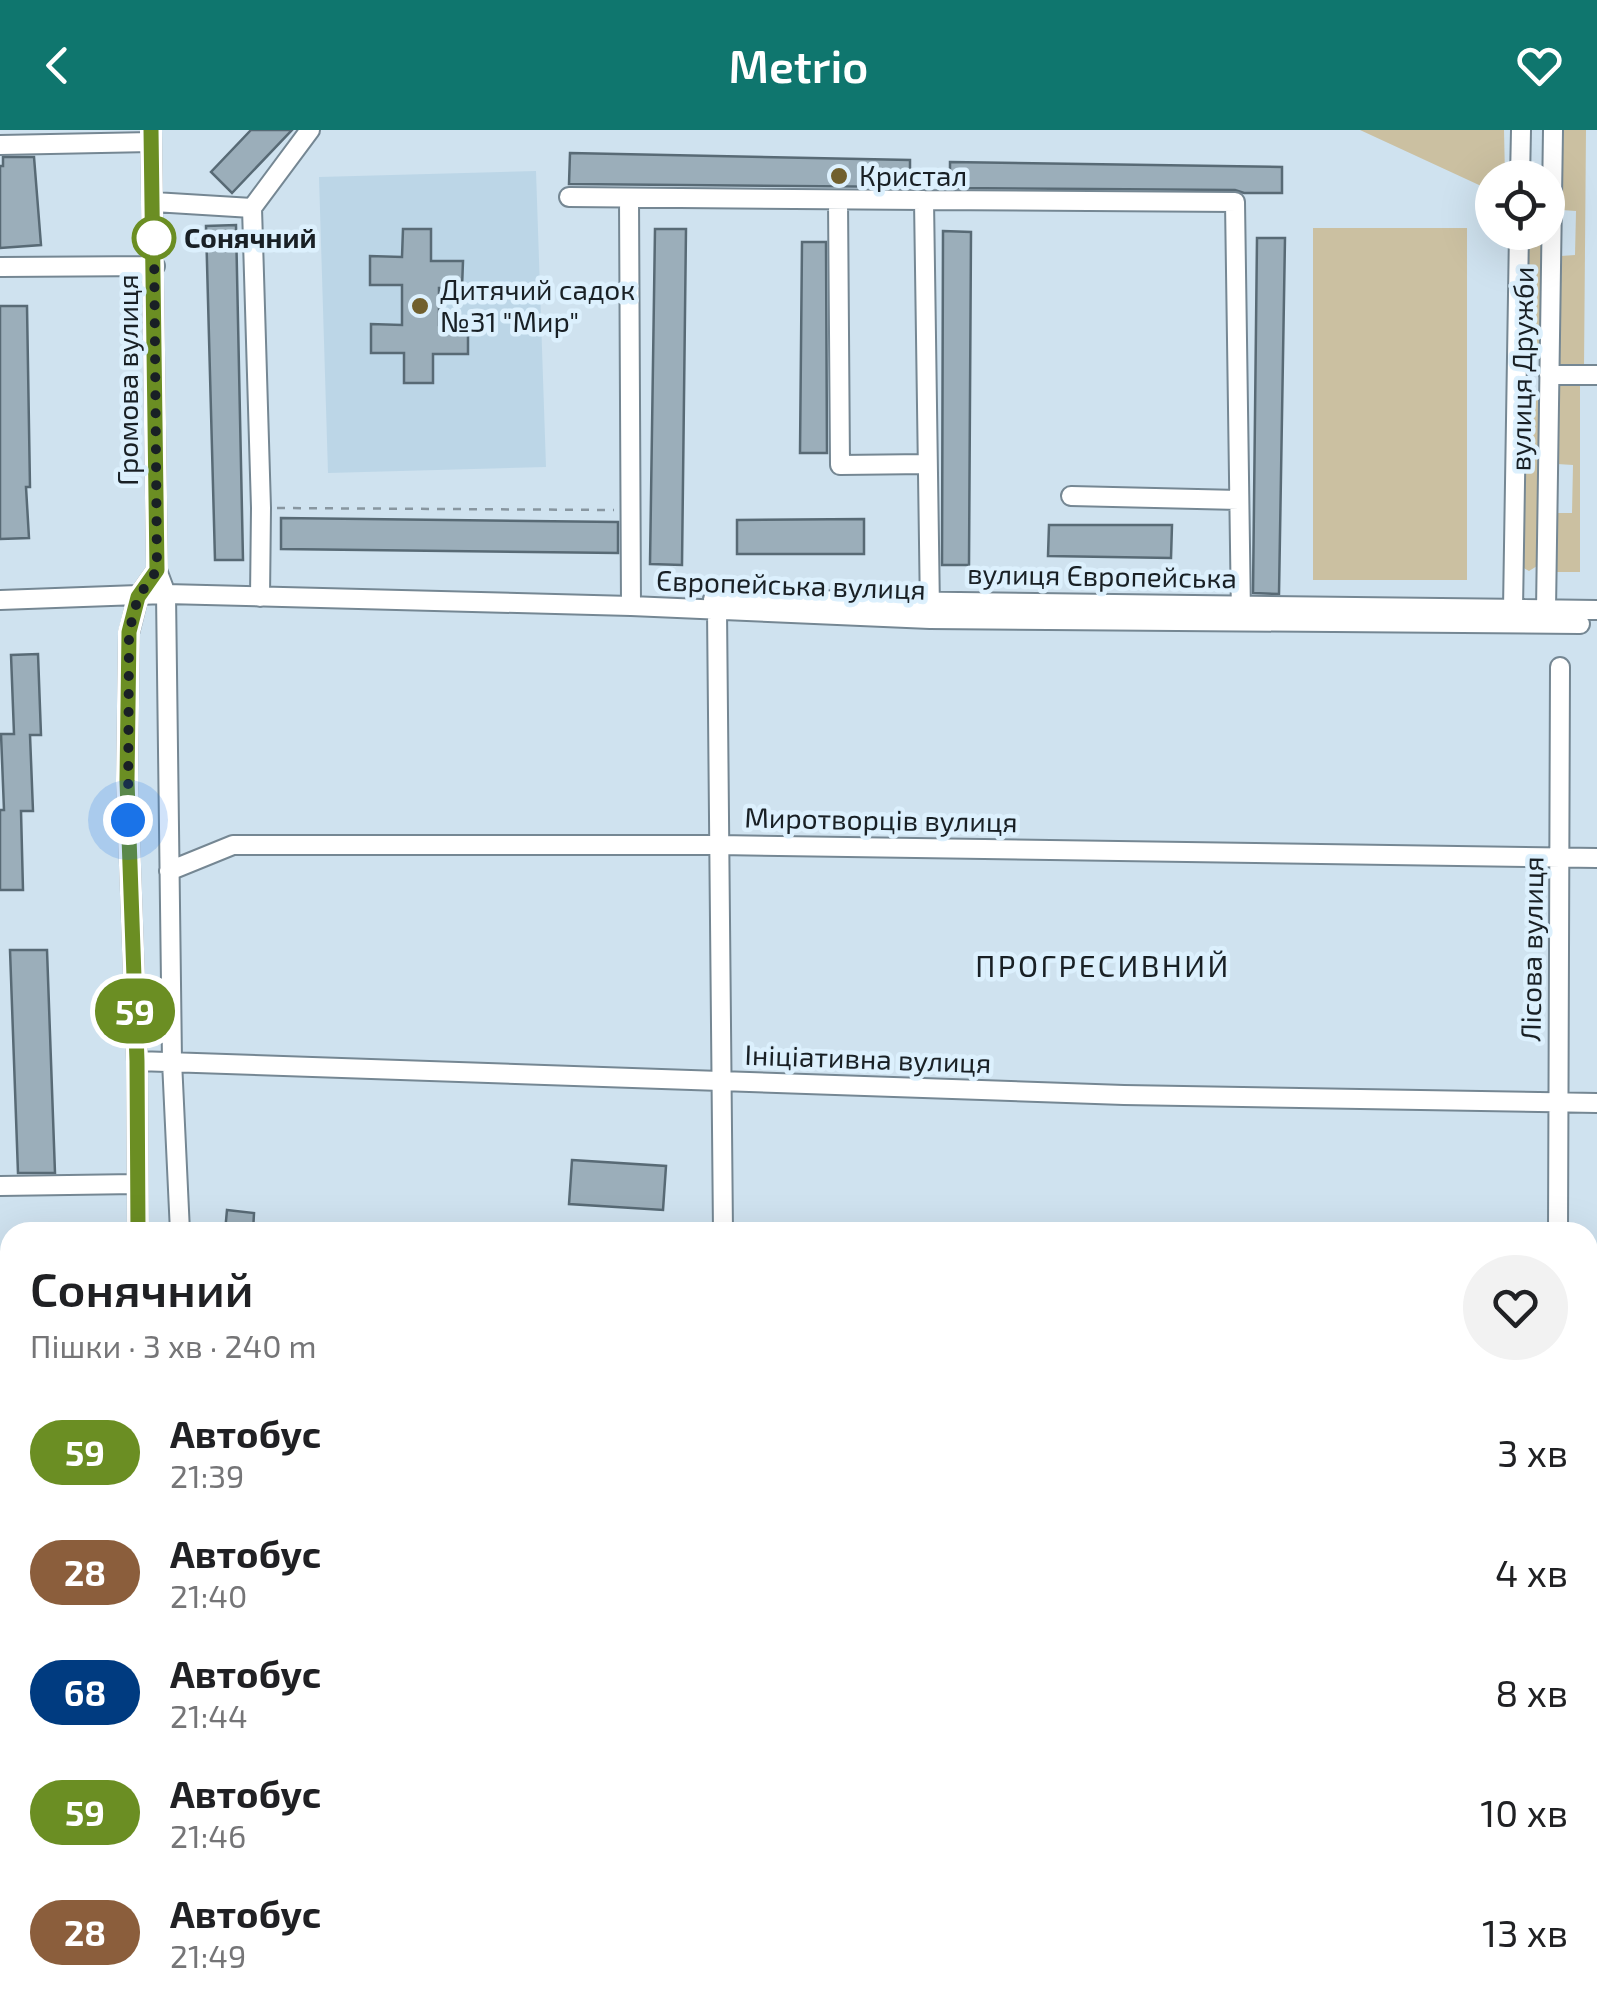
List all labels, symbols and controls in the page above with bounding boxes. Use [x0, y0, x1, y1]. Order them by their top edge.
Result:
icon: back [30, 38, 85, 93]
text: Metrio [729, 38, 868, 92]
icon: heart [1512, 38, 1567, 93]
place label: Кристал [859, 158, 967, 192]
map controls [1475, 160, 1565, 250]
button: locate [1475, 160, 1565, 250]
marker: Кристал [828, 165, 850, 187]
marker: Сонячний [133, 217, 175, 259]
place label: Сонячний [184, 220, 317, 254]
street label: вулиця Дружби [1502, 266, 1540, 472]
place label: Дитячий садок №31 "Мир" [440, 272, 635, 338]
street label: Громова вулиця [110, 274, 144, 486]
marker: Дитячий садок №31 "Мир" [409, 295, 431, 317]
street label: вулиця Європейська [967, 556, 1237, 594]
street label: Європейська вулиця [656, 562, 926, 606]
your location [103, 795, 153, 845]
street label: Миротворців вулиця [744, 800, 1018, 838]
street label: Лісова вулиця [1512, 856, 1550, 1042]
district label: ПРОГРЕСИВНИЙ [975, 947, 1231, 983]
line badge: 59 [90, 978, 180, 1044]
text: 59 [115, 990, 155, 1032]
street label: Ініціативна вулиця [744, 1037, 992, 1079]
button: heart [1463, 1255, 1568, 1360]
text: Сонячний [30, 1259, 254, 1317]
text: Пішки · 3 хв · 240 m [30, 1326, 317, 1364]
text: Автобус [170, 1410, 321, 1456]
text: 3 хв [1497, 1429, 1568, 1475]
text: 59 [65, 1431, 105, 1473]
text: 21:39 [170, 1456, 244, 1494]
text: Автобус [170, 1530, 321, 1576]
text: 4 хв [1495, 1549, 1568, 1595]
text: 28 [64, 1551, 106, 1593]
text: 21:40 [170, 1576, 247, 1614]
text: Автобус [170, 1650, 321, 1696]
text: 8 хв [1495, 1669, 1568, 1715]
text: 68 [64, 1671, 106, 1713]
text: 21:44 [170, 1696, 248, 1734]
text: Автобус [170, 1770, 321, 1816]
text: 10 хв [1480, 1789, 1568, 1835]
text: 59 [65, 1791, 105, 1833]
text: 21:46 [170, 1816, 246, 1854]
text: Автобус [170, 1890, 321, 1936]
text: 13 хв [1482, 1909, 1568, 1955]
text: 28 [64, 1911, 106, 1953]
text: 21:49 [170, 1936, 246, 1974]

